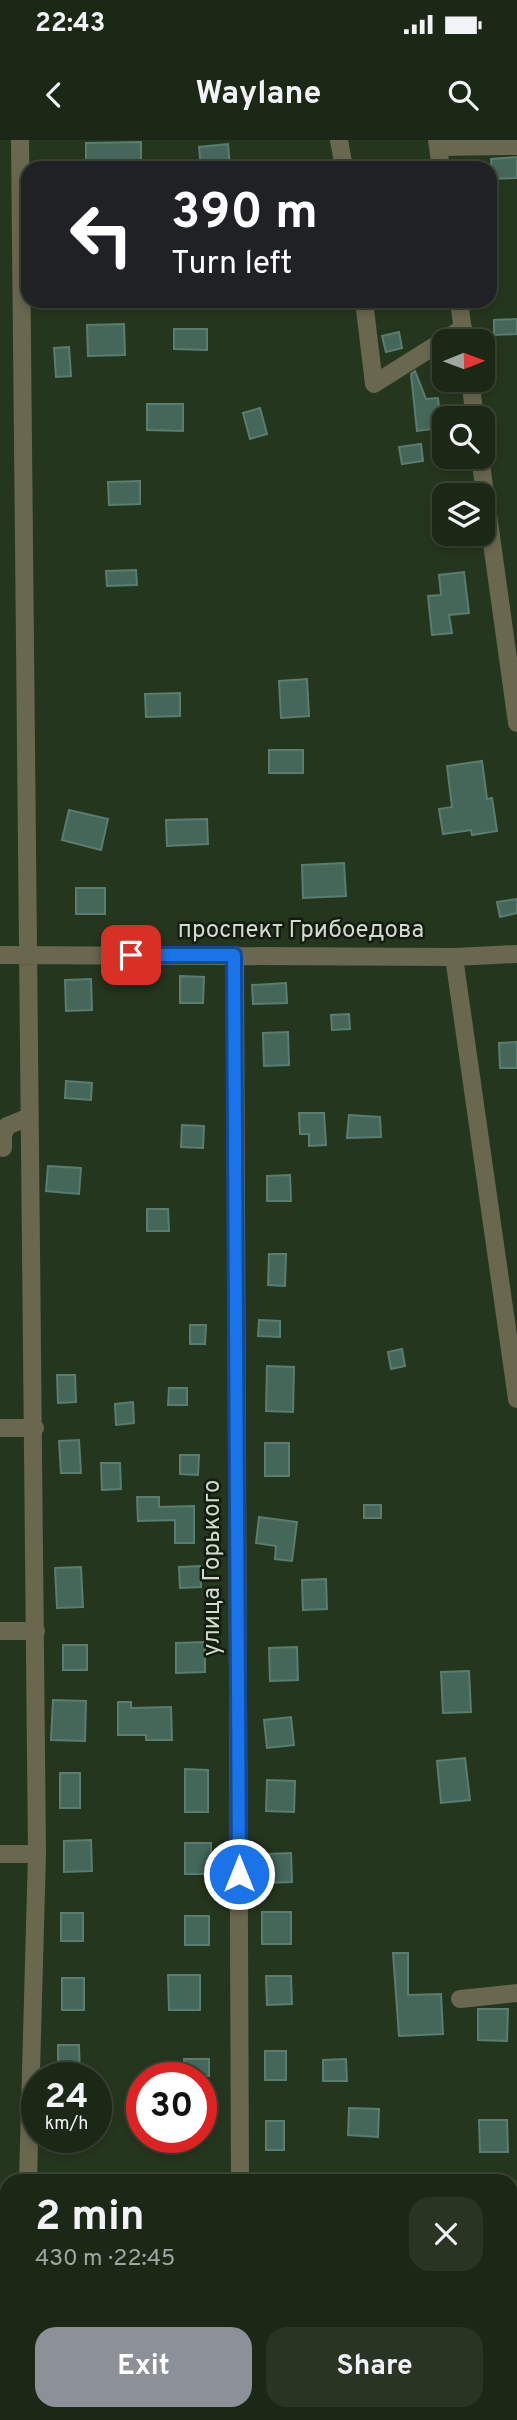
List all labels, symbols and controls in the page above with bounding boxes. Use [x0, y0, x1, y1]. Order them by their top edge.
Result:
text: 22:43 [35, 8, 105, 41]
text: Waylane [196, 75, 321, 115]
icon: back [35, 76, 73, 114]
icon: search [444, 76, 482, 114]
text: 390 m [171, 184, 318, 246]
icon: left [56, 189, 147, 280]
text: Turn left [171, 245, 292, 285]
north arrow [432, 329, 495, 392]
map controls [432, 329, 495, 546]
button: search [432, 406, 495, 469]
button: layers [432, 483, 495, 546]
street label: проспект Грибоедова [178, 916, 424, 946]
pin [101, 925, 161, 985]
icon: arrive [112, 936, 150, 974]
street label: улица Горького [198, 1480, 228, 1656]
position arrow [202, 1837, 276, 1911]
speed limit sign: 30 [126, 2062, 217, 2153]
text: 24 [45, 2076, 88, 2120]
text: km/h [45, 2113, 88, 2136]
text: 2 min [35, 2192, 145, 2245]
button: close [409, 2197, 483, 2271]
text: 430 m · 22:45 [35, 2245, 175, 2274]
button: Exit [35, 2327, 252, 2407]
button: Share [266, 2327, 483, 2407]

